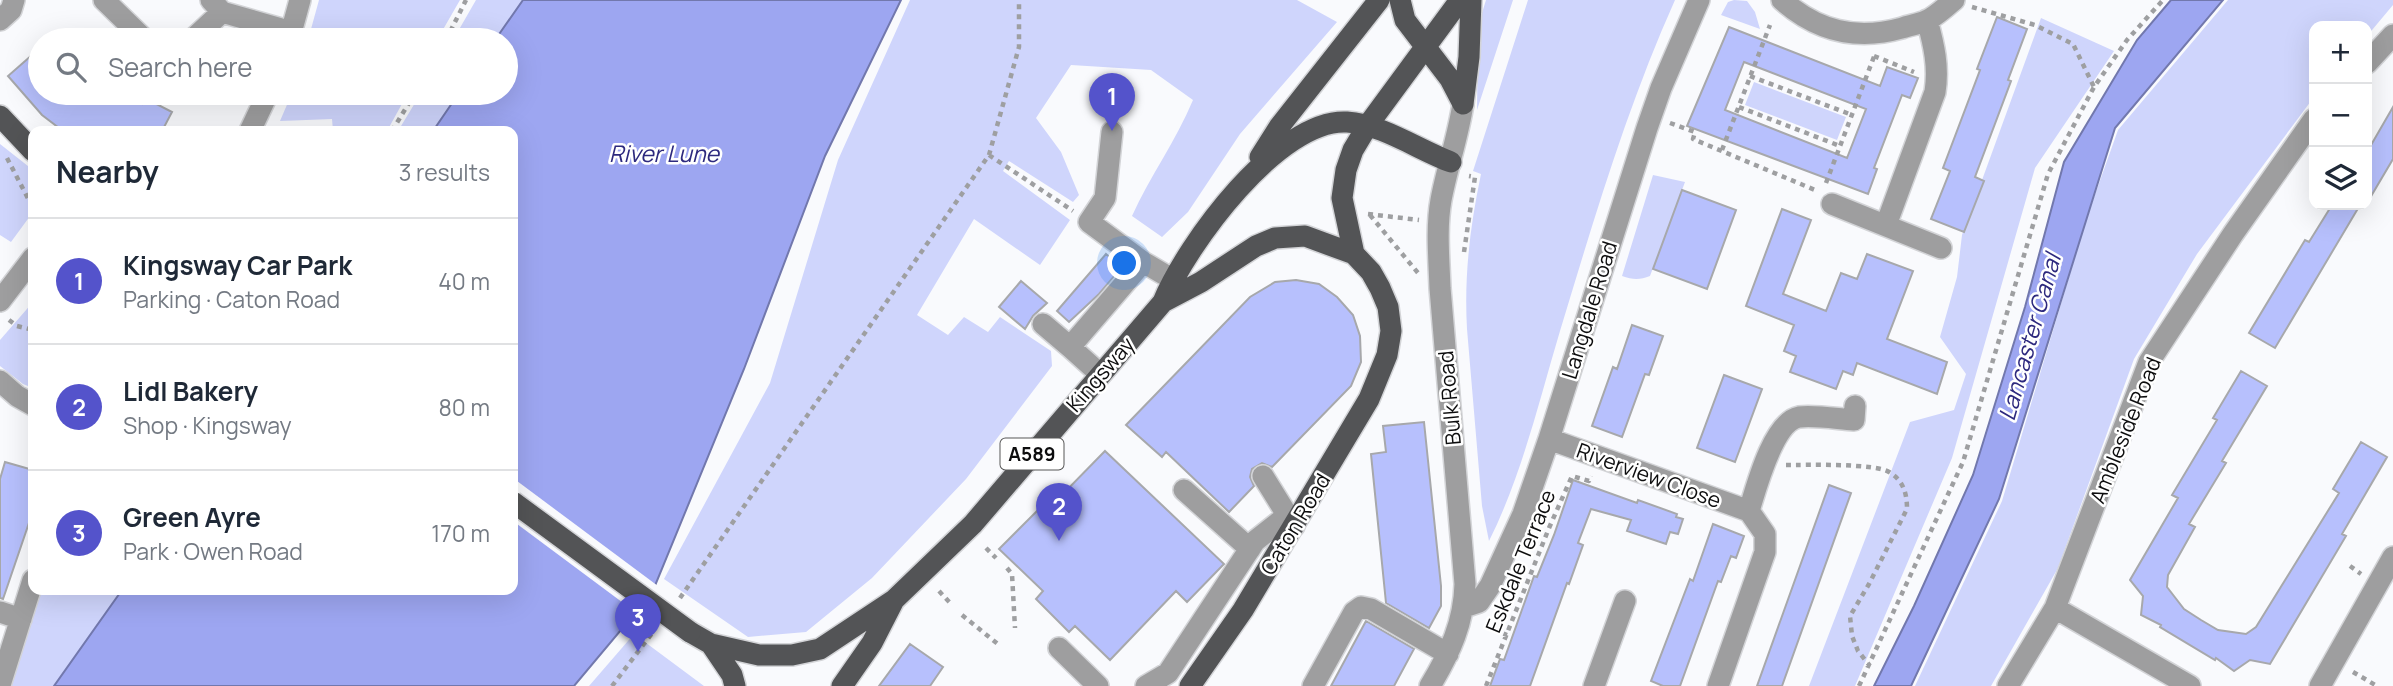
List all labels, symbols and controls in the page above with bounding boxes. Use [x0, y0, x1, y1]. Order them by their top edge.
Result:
map controls [2309, 21, 2372, 210]
button: + [2309, 21, 2372, 84]
search box [28, 28, 518, 105]
icon: search [52, 48, 90, 86]
text: Search here [108, 49, 253, 85]
pin: 1 [1089, 73, 1135, 131]
button: − [2309, 84, 2372, 147]
water label: River Lune [609, 137, 720, 169]
button: layers [2309, 147, 2372, 210]
text: Nearby [56, 151, 159, 192]
text: 3 results [399, 156, 490, 188]
street label: Langdale Road [1555, 238, 1623, 382]
your location [1107, 246, 1141, 280]
text: Kingsway Car Park [123, 247, 352, 283]
water label: Lancaster Canal [1990, 248, 2069, 424]
text: 1 [74, 265, 84, 297]
text: 40 m [438, 265, 490, 297]
text: Parking · Caton Road [123, 283, 340, 315]
street label: Kingsway [1060, 331, 1140, 417]
street label: Bulk Road [1431, 350, 1467, 446]
street label: Ambleside Road [2083, 353, 2167, 507]
text: Lidl Bakery [123, 373, 258, 409]
text: 2 [72, 391, 86, 423]
text: 80 m [439, 391, 490, 423]
text: Shop · Kingsway [123, 409, 292, 441]
street label: Riverview Close [1573, 436, 1725, 514]
road number: A589 [1000, 438, 1064, 470]
street label: Caton Road [1254, 468, 1336, 580]
pin: 2 [1036, 483, 1082, 541]
street label: Eskdale Terrace [1479, 485, 1561, 637]
text: Green Ayre [123, 499, 261, 535]
text: 3 [72, 517, 86, 549]
text: 170 m [431, 517, 490, 549]
text: Park · Owen Road [123, 535, 303, 567]
pin: 3 [615, 594, 661, 652]

